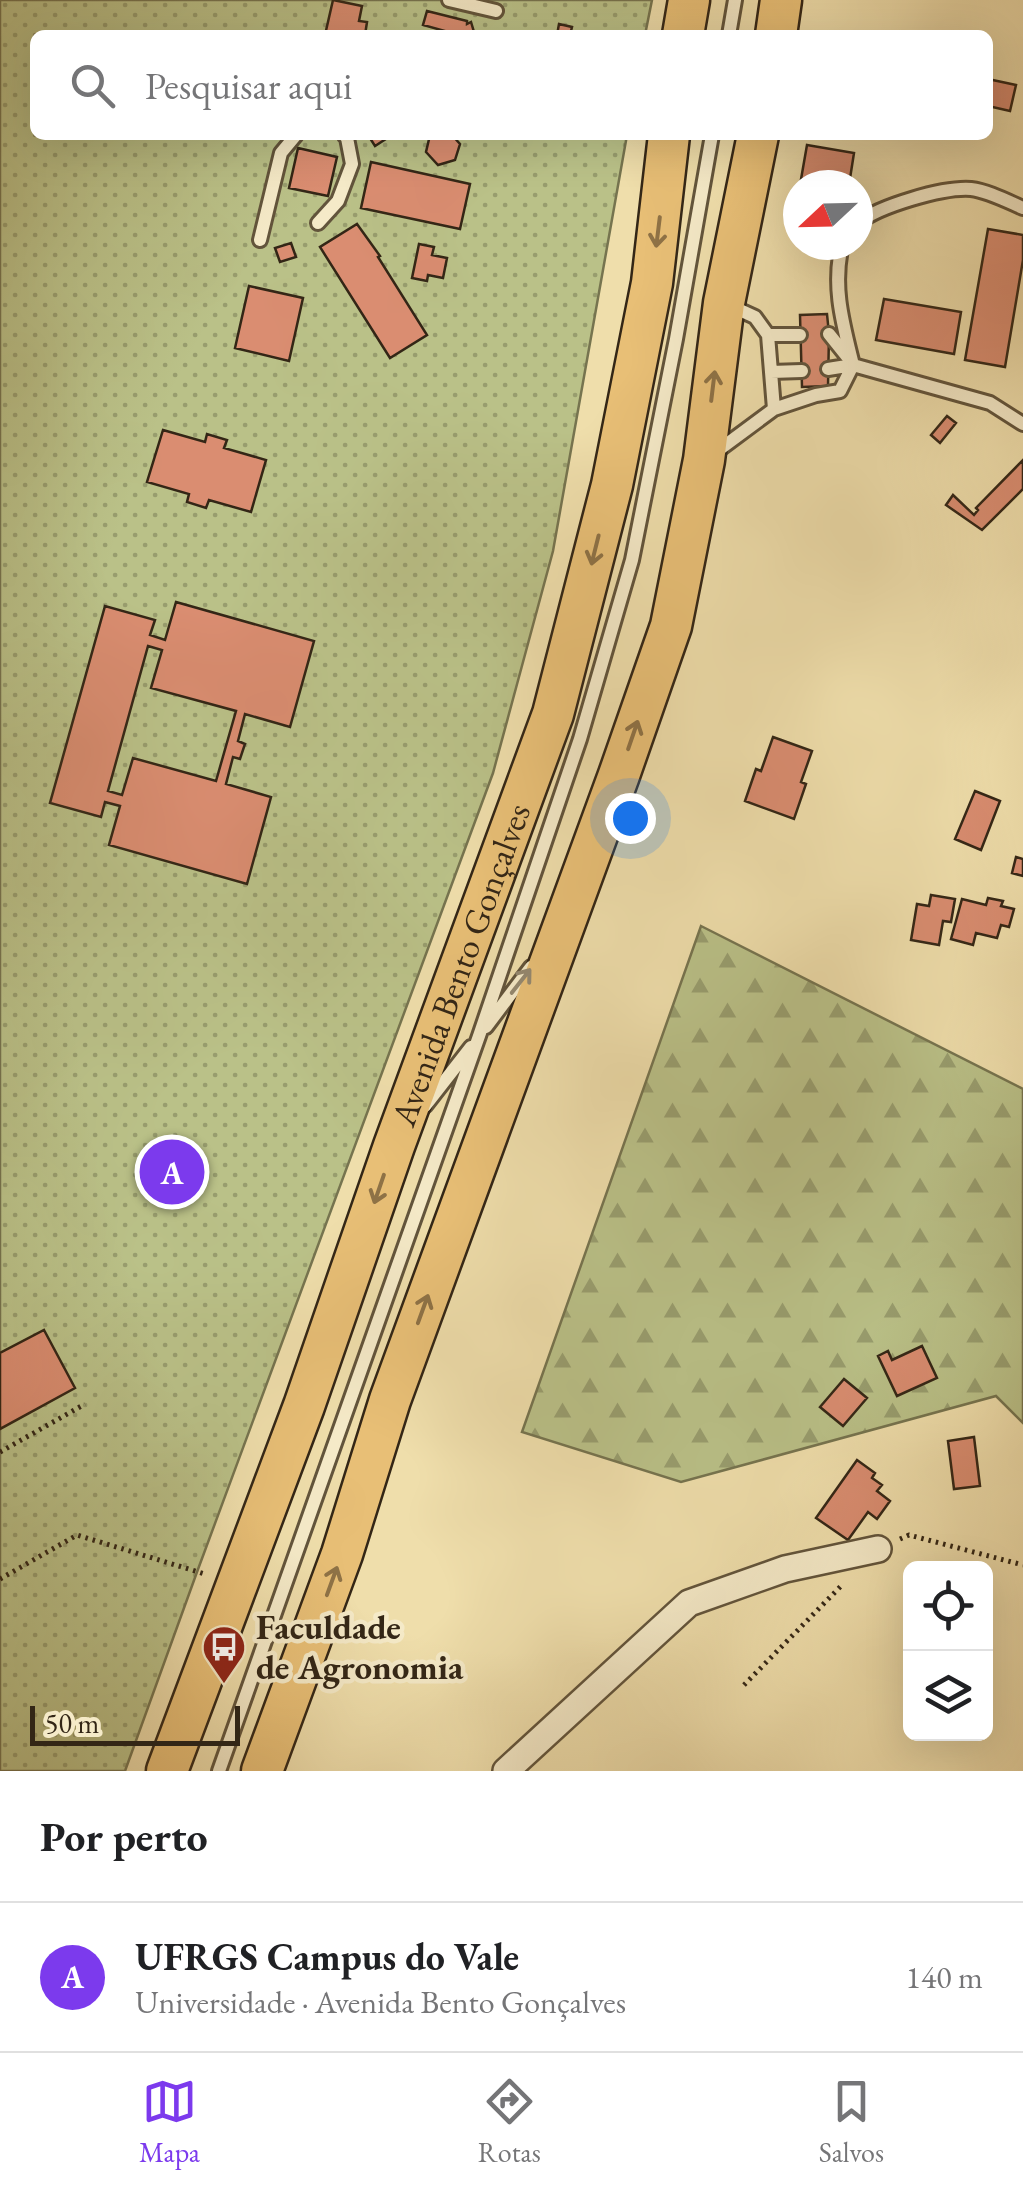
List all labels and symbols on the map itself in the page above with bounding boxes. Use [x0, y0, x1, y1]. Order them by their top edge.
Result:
north arrow [783, 170, 873, 260]
one-way arrow [648, 215, 667, 247]
one-way arrow [705, 370, 723, 402]
one-way arrow [585, 533, 603, 565]
one-way arrow [625, 720, 643, 752]
your location [605, 793, 656, 844]
street label: Avenida Bento Gonçalves [380, 797, 540, 1133]
one-way arrow [510, 968, 531, 995]
pin: A [140, 1134, 204, 1210]
one-way arrow [369, 1173, 387, 1205]
one-way arrow [415, 1294, 433, 1325]
one-way arrow [324, 1567, 342, 1598]
place label: Faculdade de Agronomia [256, 1604, 464, 1689]
bus stop icon: Faculdade de Agronomia [201, 1624, 247, 1685]
scale bar [30, 1701, 240, 1746]

